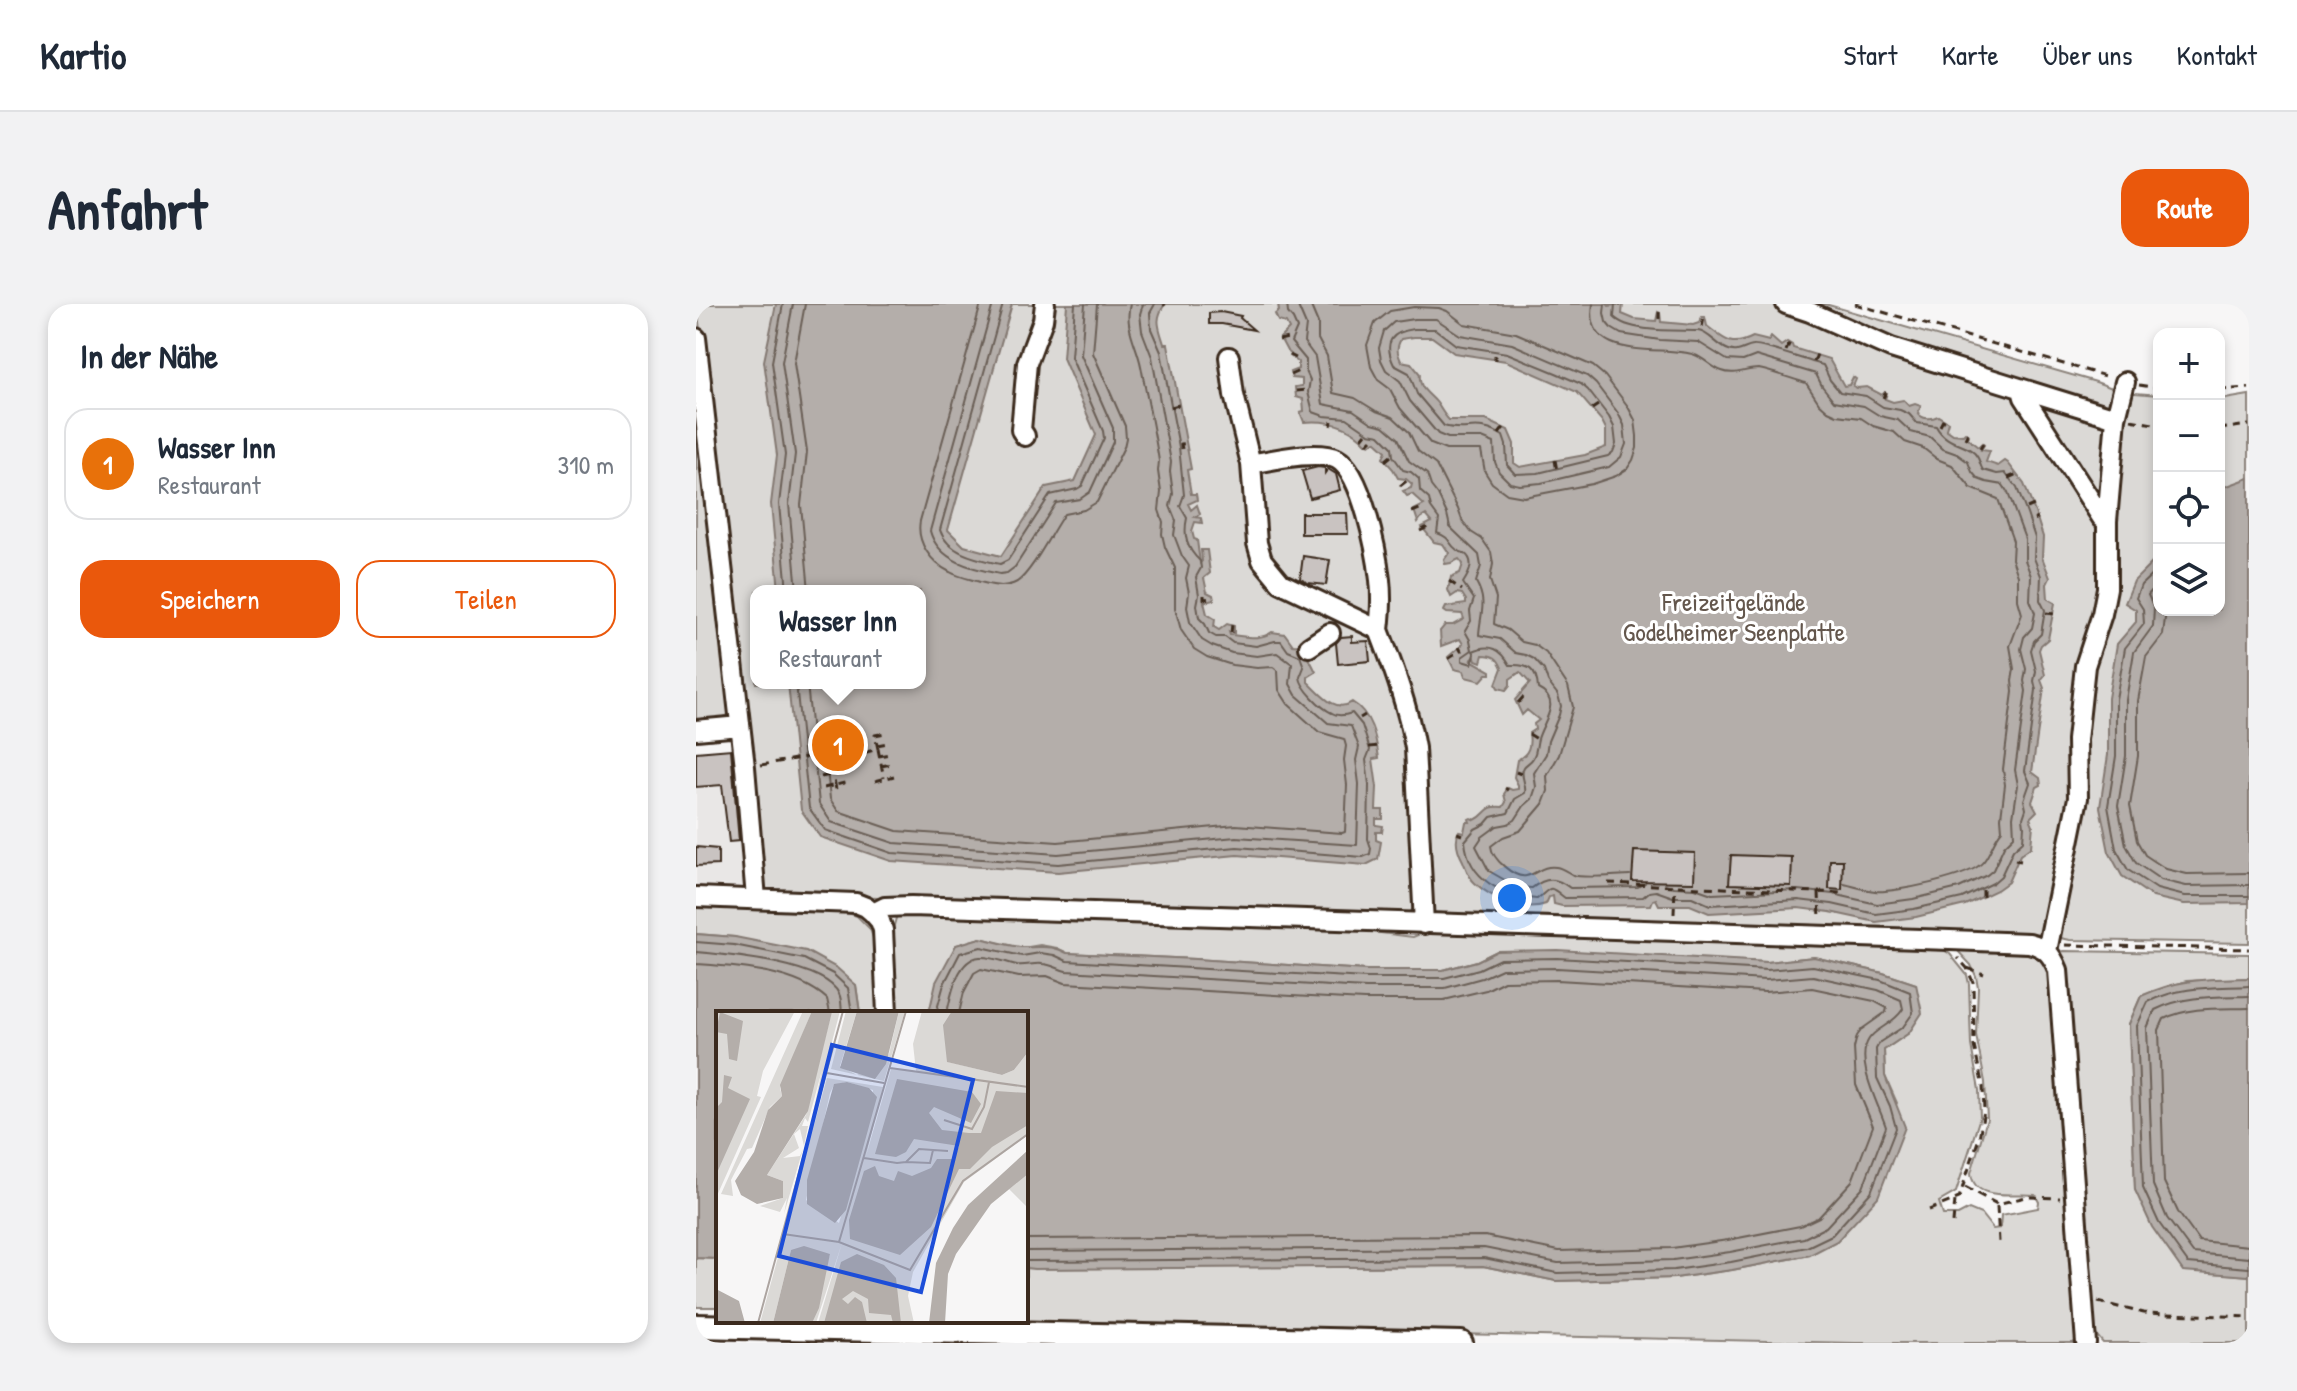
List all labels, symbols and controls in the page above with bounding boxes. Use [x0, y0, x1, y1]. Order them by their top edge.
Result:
text: Kartio [40, 29, 126, 81]
text: Start [1844, 36, 1897, 74]
text: Karte [1941, 36, 1999, 74]
text: Über uns [2043, 36, 2133, 74]
text: Kontakt [2177, 36, 2257, 74]
button: Route [2121, 169, 2249, 247]
text: Anfahrt [48, 171, 207, 246]
map controls [2153, 328, 2225, 616]
button: + [2153, 328, 2225, 400]
text: In der Nähe [80, 333, 218, 379]
button: − [2153, 400, 2225, 472]
text: Wasser Inn [158, 427, 276, 467]
text: 1 [103, 447, 113, 482]
text: 310 m [558, 447, 614, 482]
text: Restaurant [158, 467, 261, 502]
button: locate [2153, 472, 2225, 544]
button: layers [2153, 544, 2225, 616]
button: Speichern [80, 560, 340, 638]
button: Teilen [356, 560, 616, 638]
park label: Freizeitgelände Godelheimer Seenplatte [1623, 584, 1845, 649]
popup [750, 585, 926, 689]
text: Wasser Inn [779, 600, 897, 640]
text: Restaurant [779, 640, 882, 675]
pin: 1 [812, 715, 864, 775]
your location [1492, 878, 1532, 918]
inset map [716, 1011, 1028, 1323]

